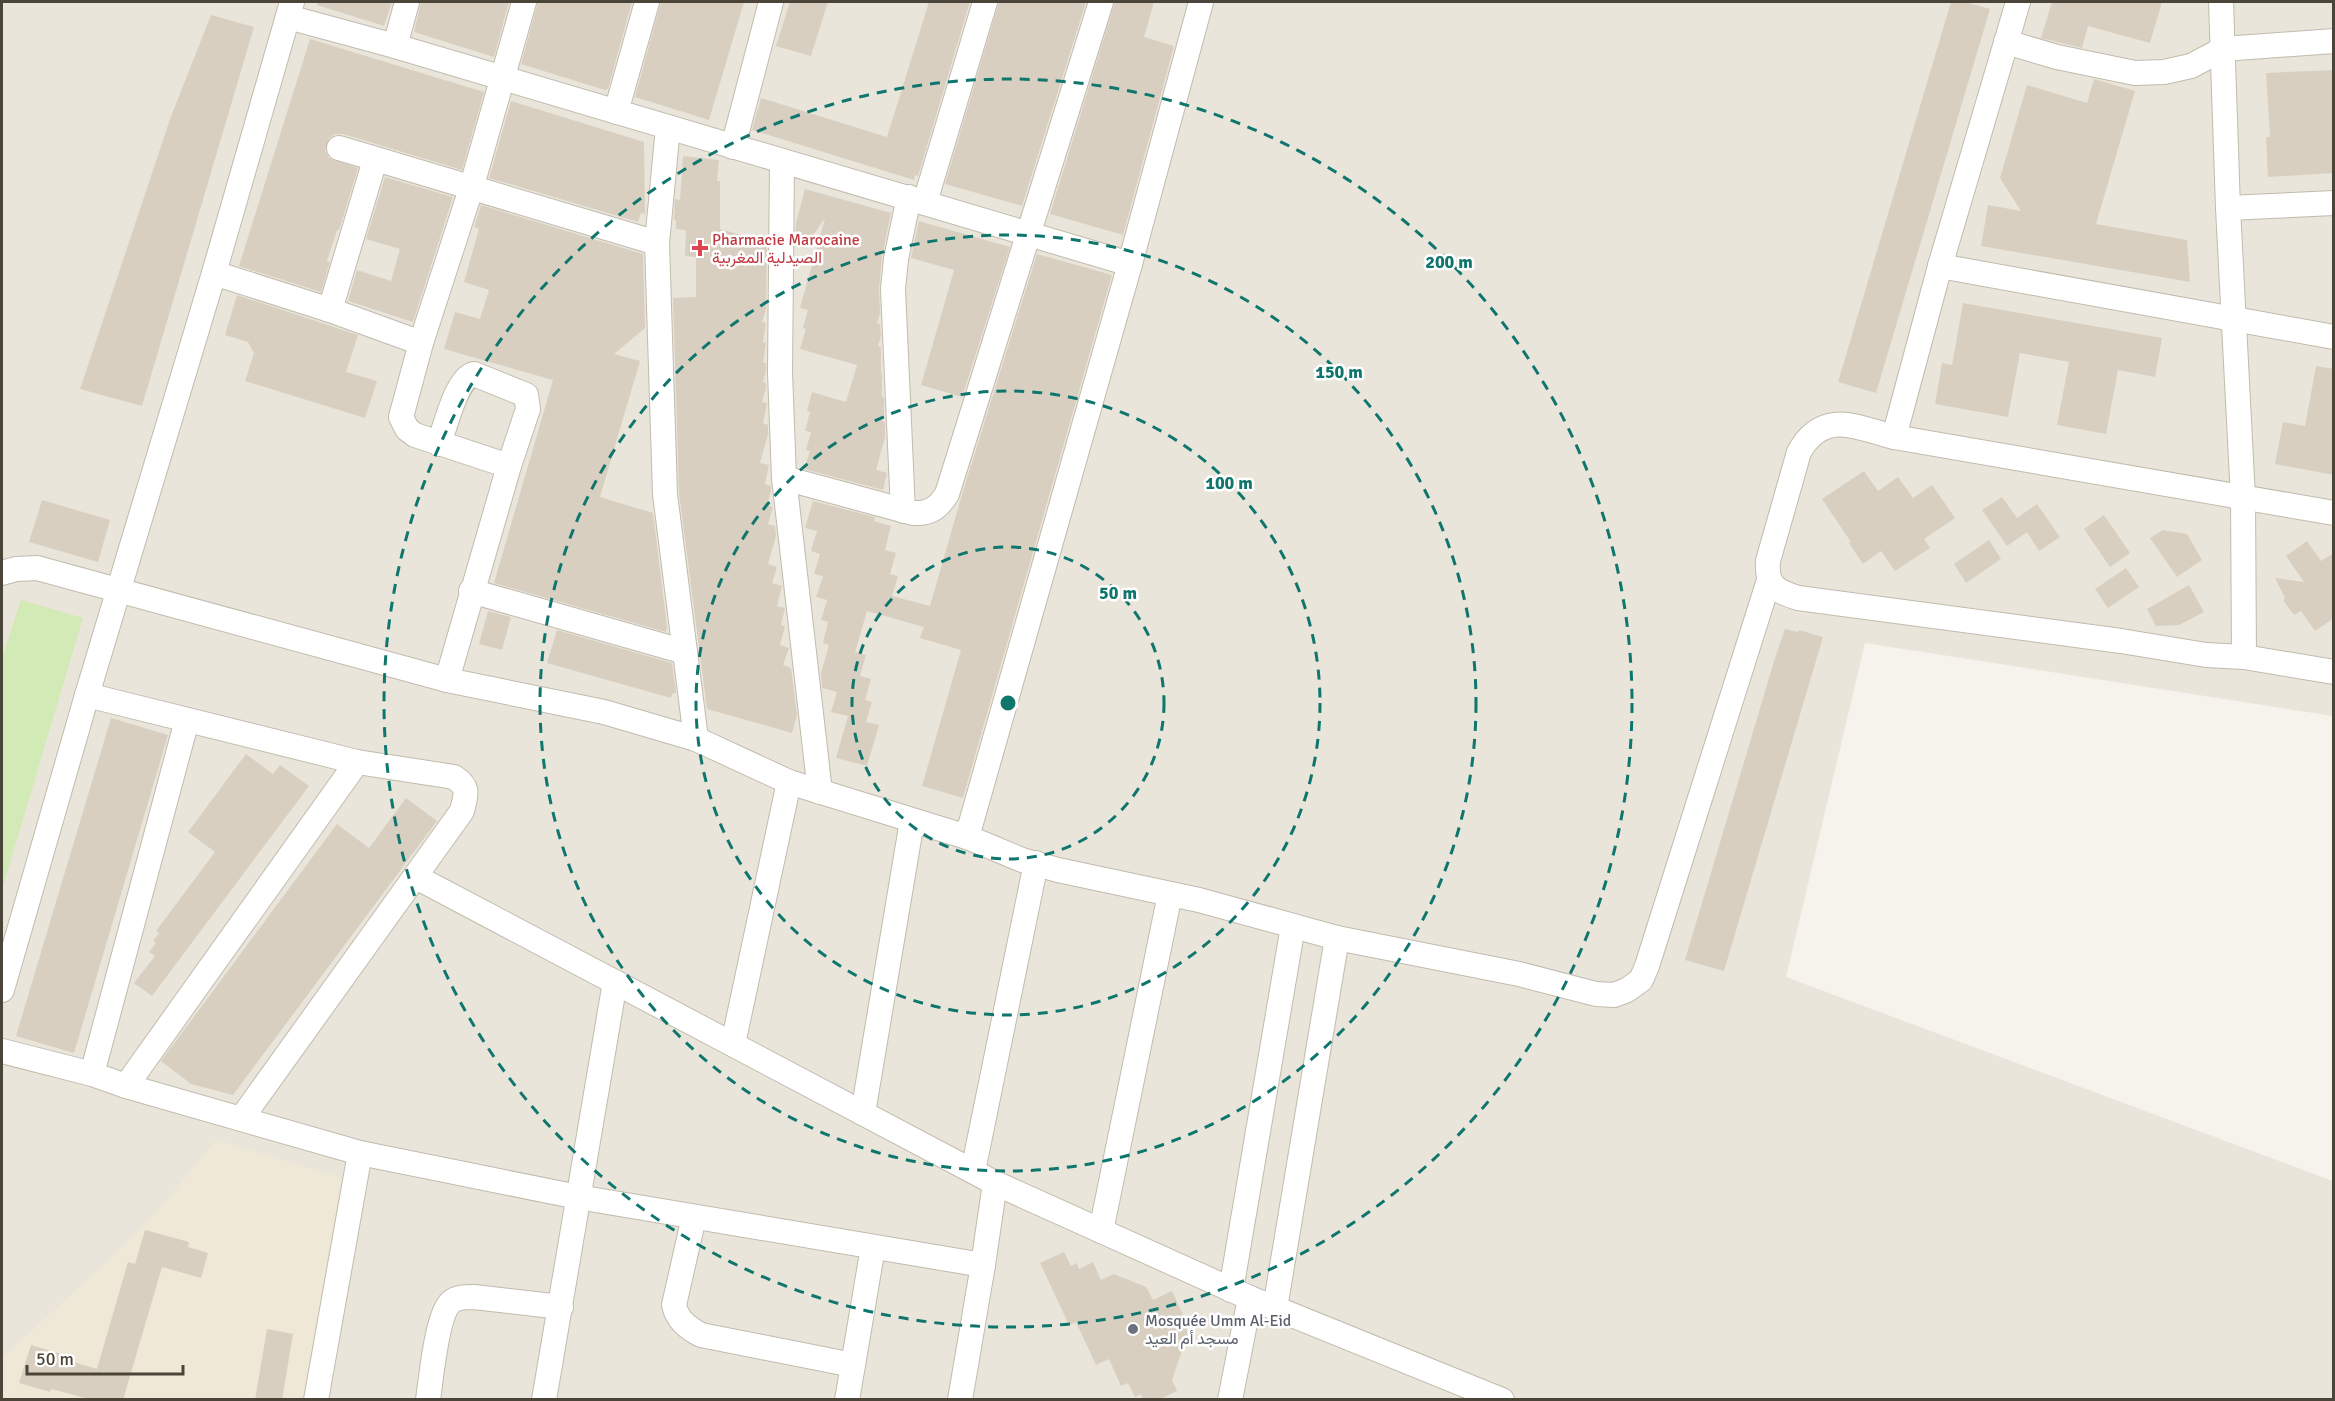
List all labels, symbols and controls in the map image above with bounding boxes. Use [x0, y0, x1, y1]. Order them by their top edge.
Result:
place label: Pharmacie Marocaine الصيدلية المغربية [712, 230, 860, 268]
marker: Pharmacie Marocaine الصيدلية المغربية [693, 241, 707, 255]
text: 200 m [1425, 251, 1473, 273]
text: 150 m [1315, 361, 1363, 383]
text: 100 m [1205, 472, 1253, 494]
text: 50 m [1099, 582, 1137, 604]
centre of rings [998, 693, 1018, 713]
place label: Mosquée Umm Al-Eid مسجد أم العيد [1145, 1311, 1291, 1349]
marker: Mosquée Umm Al-Eid مسجد أم العيد [1126, 1322, 1140, 1336]
scale bar [27, 1338, 183, 1376]
text: 50 m [36, 1348, 74, 1370]

